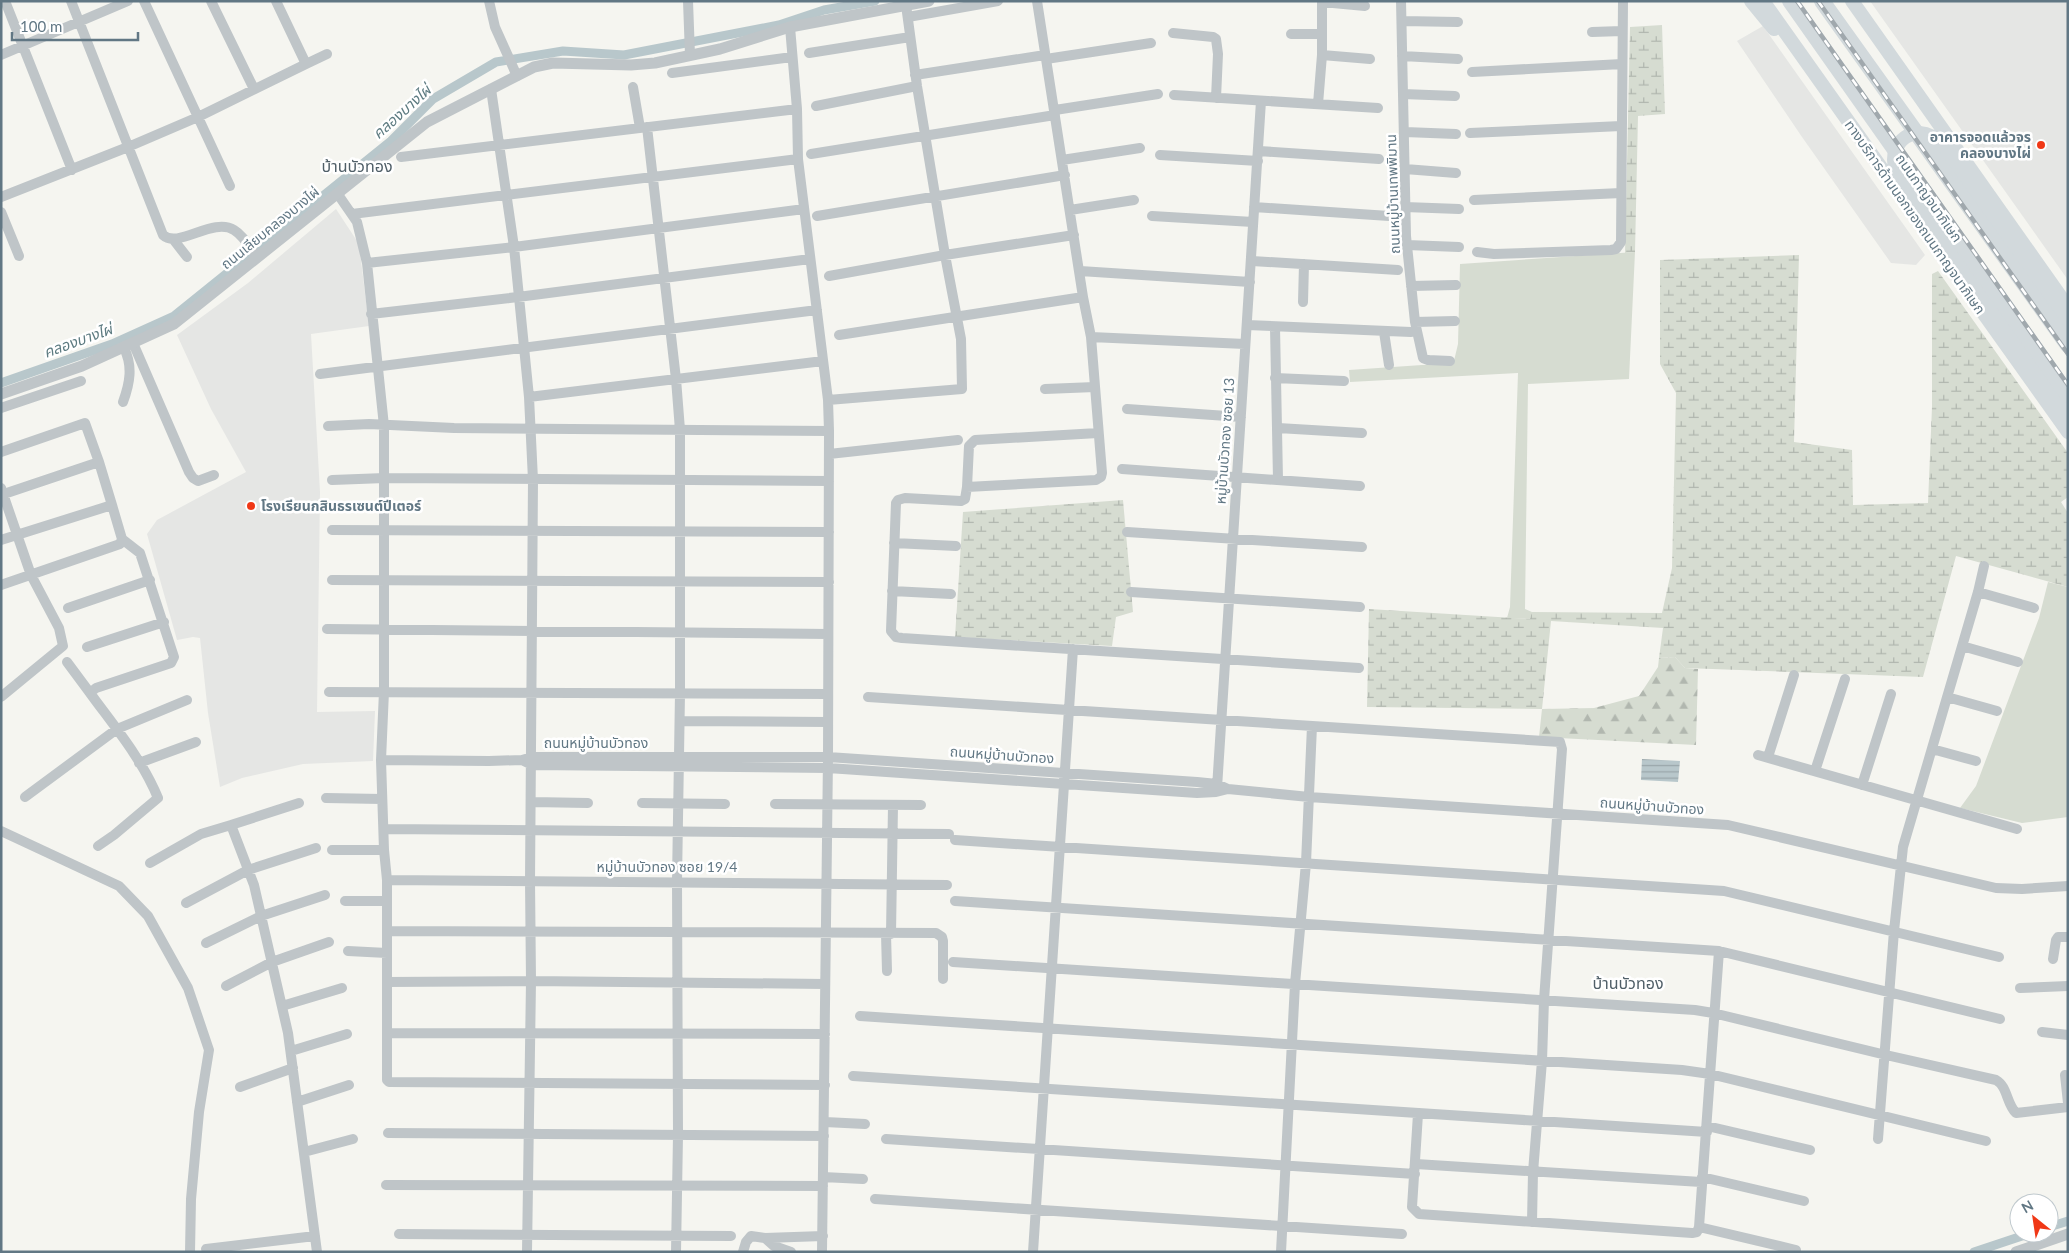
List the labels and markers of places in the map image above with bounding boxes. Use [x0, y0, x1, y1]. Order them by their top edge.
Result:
place label: อาคารจอดแล้วจร คลองบางไผ่ [1930, 128, 2031, 161]
marker: อาคารจอดแล้วจร คลองบางไผ่ [2035, 139, 2047, 151]
place label: โรงเรียนกสินธรเซนต์ปีเตอร์ [261, 497, 421, 514]
marker: โรงเรียนกสินธรเซนต์ปีเตอร์ [245, 500, 257, 512]

